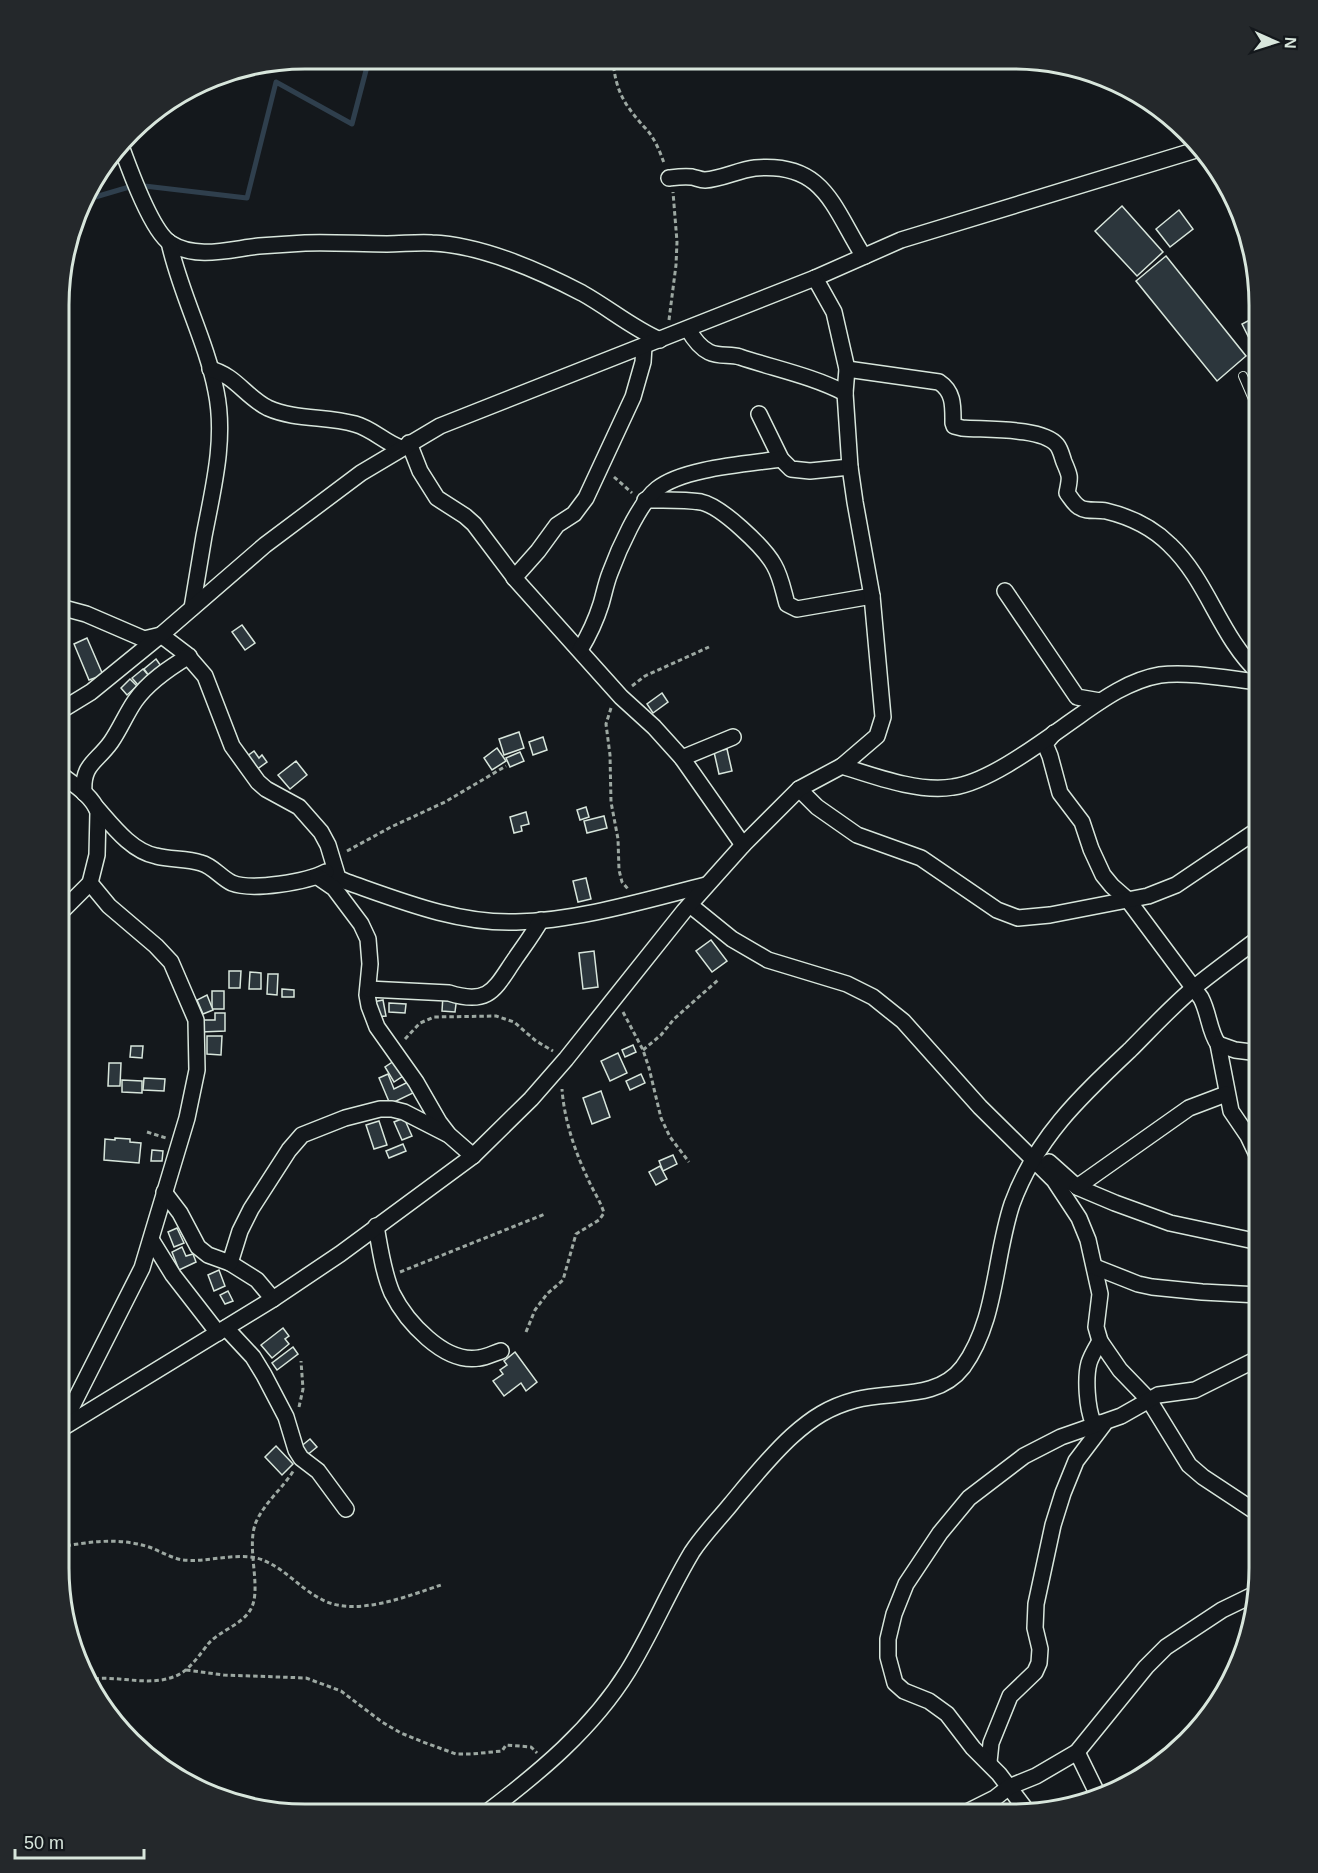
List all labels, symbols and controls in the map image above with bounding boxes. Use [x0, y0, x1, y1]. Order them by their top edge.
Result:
north arrow [1246, 12, 1306, 72]
text: N [1282, 37, 1299, 49]
scale bar [15, 1822, 144, 1860]
text: 50 m [24, 1833, 64, 1853]

